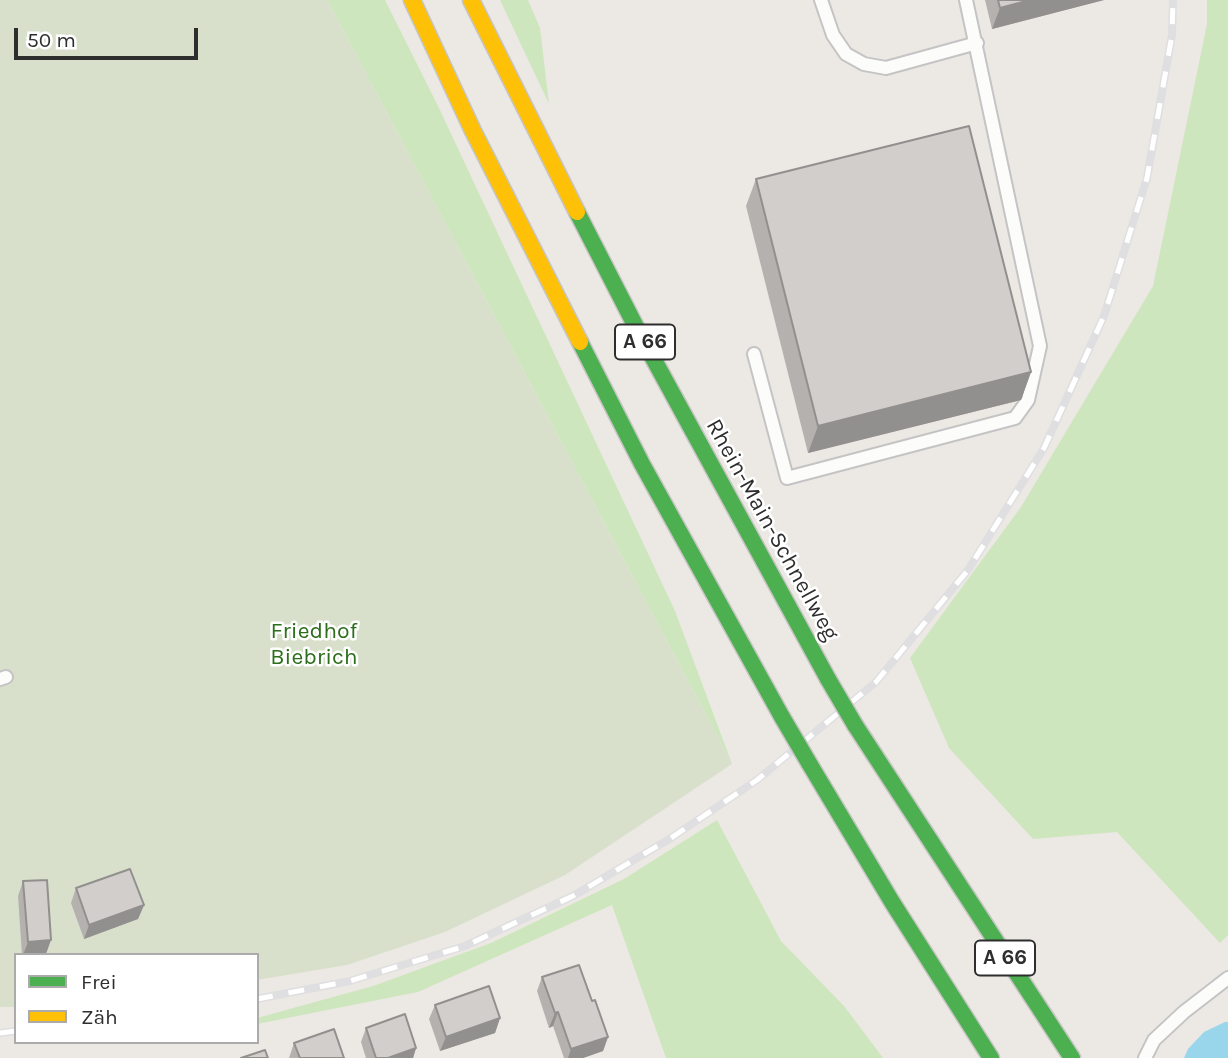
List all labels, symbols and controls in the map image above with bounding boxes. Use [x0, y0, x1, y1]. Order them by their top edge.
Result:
scale bar [18, 14, 201, 58]
text: 50 m [27, 28, 76, 52]
road number: A 66 [615, 324, 675, 360]
street label: Rhein-Main-Schnellweg [700, 414, 844, 646]
park label: Friedhof Biebrich [270, 617, 358, 671]
road number: A 66 [975, 940, 1035, 976]
legend [14, 953, 259, 1044]
text: Frei [81, 970, 117, 994]
text: Zäh [81, 1005, 118, 1029]

